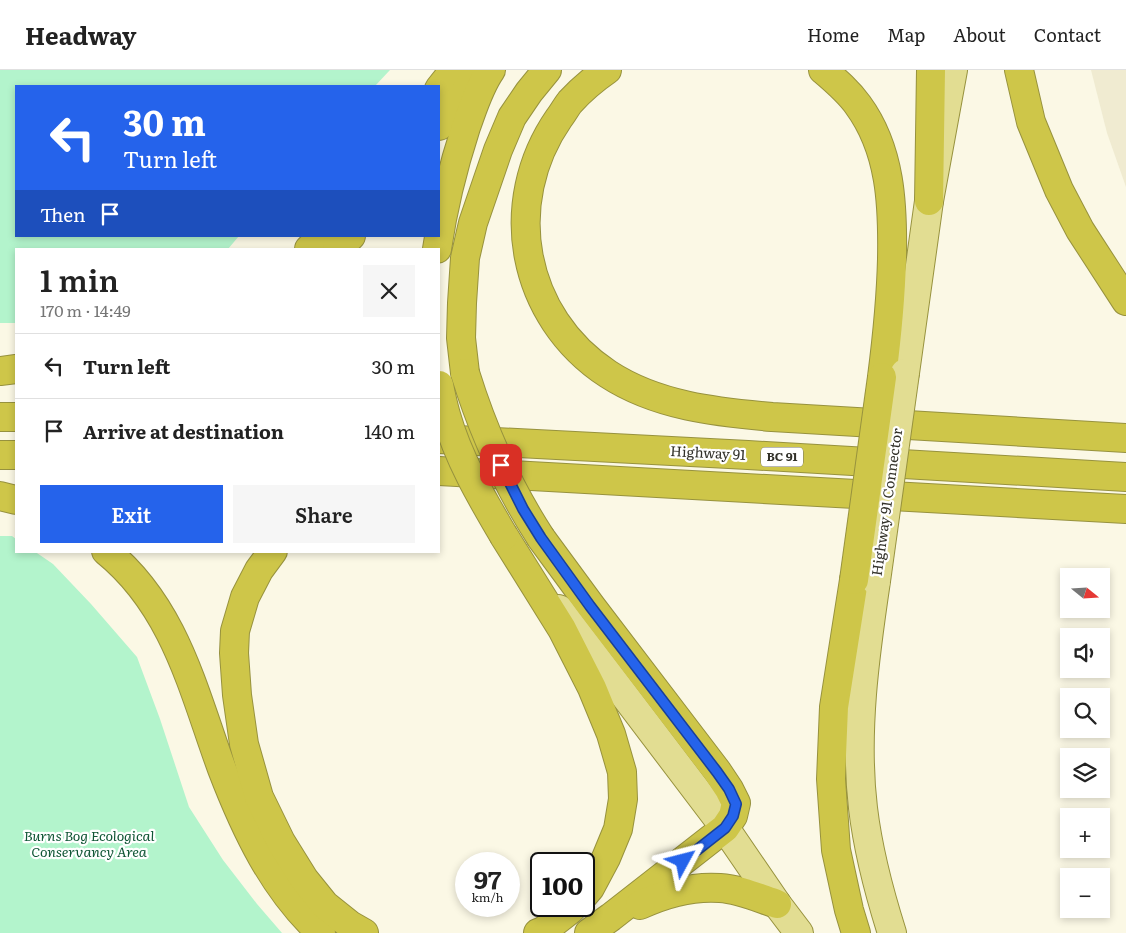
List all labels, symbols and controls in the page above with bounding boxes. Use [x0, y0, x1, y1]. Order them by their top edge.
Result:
text: Headway [25, 17, 136, 52]
text: Home [807, 21, 859, 48]
text: Map [887, 21, 925, 48]
text: About [953, 21, 1006, 48]
text: Contact [1034, 21, 1101, 48]
text: 30 m [123, 95, 206, 147]
icon: left [40, 105, 105, 170]
text: Turn left [123, 142, 217, 175]
text: Then [40, 200, 86, 228]
icon: arrive [96, 200, 124, 228]
text: 1 min [40, 257, 119, 301]
button: close [363, 265, 415, 317]
text: 170 m · 14:49 [40, 298, 131, 322]
icon: left [40, 352, 68, 380]
text: Turn left [83, 352, 170, 380]
text: 30 m [371, 352, 415, 380]
icon: arrive [40, 417, 68, 445]
text: Arrive at destination [83, 417, 284, 445]
text: 140 m [364, 417, 415, 445]
street label: Highway 91 Connector [866, 426, 906, 577]
street label: Highway 91 [670, 440, 747, 464]
pin [480, 444, 522, 486]
road number: BC 91 [761, 448, 803, 467]
icon: arrive [487, 451, 515, 479]
button: Exit [40, 485, 223, 543]
button: Share [233, 485, 415, 543]
north arrow [1060, 568, 1110, 618]
map controls [1060, 568, 1110, 918]
button: sound [1060, 628, 1110, 678]
button: search [1060, 688, 1110, 738]
button: layers [1060, 748, 1110, 798]
button: + [1060, 808, 1110, 858]
park label: Burns Bog Ecological Conservancy Area [24, 825, 154, 861]
position arrow [656, 834, 708, 886]
speed limit sign: 100 [530, 852, 595, 917]
text: 97 [474, 860, 501, 897]
button: − [1060, 868, 1110, 918]
text: km/h [472, 888, 503, 906]

